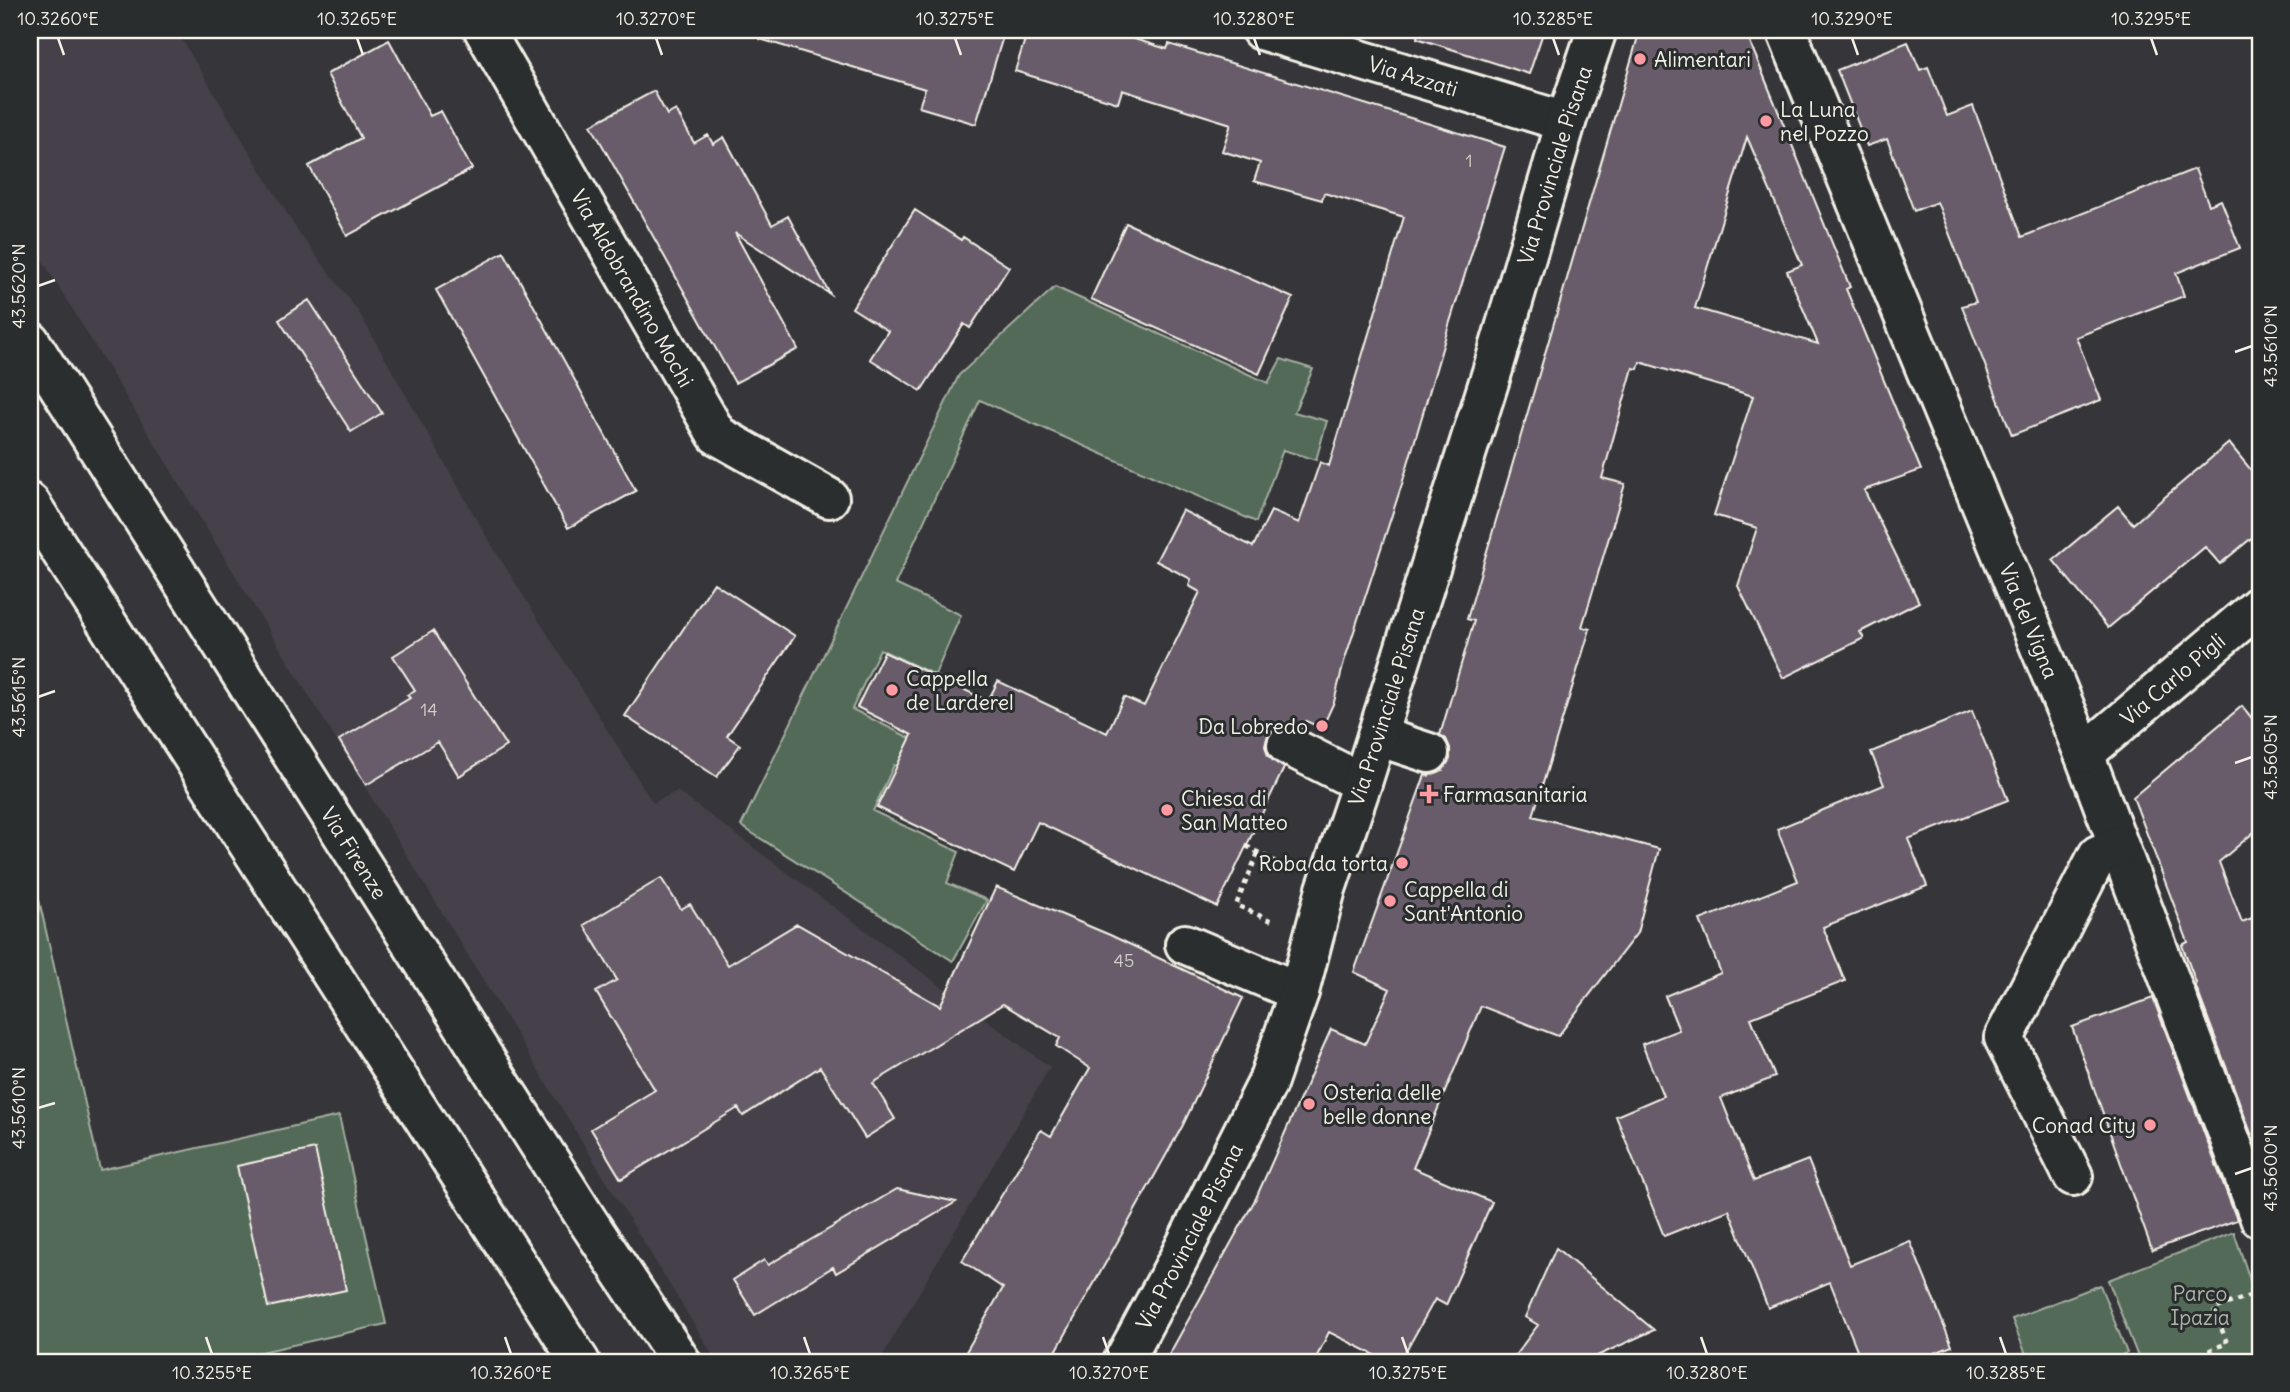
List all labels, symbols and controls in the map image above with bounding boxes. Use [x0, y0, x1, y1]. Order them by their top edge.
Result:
text: 10.3260°E [17, 7, 99, 30]
text: 10.3265°E [317, 7, 397, 30]
text: 10.3270°E [616, 7, 696, 30]
text: 10.3275°E [916, 7, 994, 30]
text: 10.3280°E [1213, 7, 1295, 30]
text: 10.3285°E [1513, 7, 1593, 30]
text: 10.3290°E [1811, 7, 1893, 30]
text: 10.3295°E [2111, 7, 2191, 30]
place label: Alimentari [1654, 46, 1751, 73]
street label: Via Azzati [1365, 50, 1461, 102]
marker: Alimentari [1632, 51, 1648, 67]
street label: Via Provinciale Pisana [1511, 62, 1597, 268]
place label: La Luna nel Pozzo [1780, 96, 1869, 147]
marker: La Luna nel Pozzo [1758, 113, 1774, 129]
house number: 1 [1465, 149, 1473, 172]
street label: Via Aldobrandino Mochi [565, 185, 700, 392]
text: 43.5620°N [7, 243, 30, 329]
text: 43.5610°N [2259, 305, 2282, 387]
street label: Via del Vigna [1994, 559, 2065, 682]
street label: Via Provinciale Pisana [1342, 604, 1430, 809]
street label: Via Carlo Pigli [2115, 627, 2231, 731]
text: 43.5615°N [7, 656, 30, 738]
place label: Cappella de Larderel [906, 665, 1014, 716]
marker: Cappella de Larderel [884, 682, 900, 698]
house number: 14 [420, 698, 438, 721]
place label: Da Lobredo [1198, 713, 1308, 740]
text: 43.5605°N [2259, 714, 2282, 800]
marker: Da Lobredo [1314, 718, 1330, 734]
place label: Farmasanitaria [1443, 781, 1588, 808]
place label: Chiesa di San Matteo [1181, 785, 1288, 836]
marker: Farmasanitaria [1421, 786, 1437, 802]
street label: Via Firenze [315, 802, 394, 904]
marker: Chiesa di San Matteo [1159, 802, 1175, 818]
place label: Roba da torta [1259, 850, 1388, 877]
marker: Roba da torta [1394, 855, 1410, 871]
place label: Cappella di Sant'Antonio [1404, 876, 1523, 927]
marker: Cappella di Sant'Antonio [1382, 893, 1398, 909]
house number: 45 [1114, 949, 1134, 972]
text: 43.5610°N [7, 1067, 30, 1149]
place label: Osteria delle belle donne [1323, 1079, 1442, 1130]
marker: Osteria delle belle donne [1301, 1096, 1317, 1112]
place label: Conad City [2032, 1112, 2136, 1139]
marker: Conad City [2142, 1117, 2158, 1133]
text: 43.5600°N [2259, 1124, 2282, 1212]
street label: Via Provinciale Pisana [1130, 1139, 1248, 1334]
park label: Parco Ipazia [2170, 1280, 2230, 1331]
text: 10.3255°E [172, 1361, 252, 1384]
text: 10.3260°E [470, 1361, 552, 1384]
text: 10.3265°E [770, 1361, 850, 1384]
text: 10.3270°E [1069, 1361, 1149, 1384]
text: 10.3275°E [1369, 1361, 1447, 1384]
text: 10.3280°E [1666, 1361, 1748, 1384]
text: 10.3285°E [1966, 1361, 2046, 1384]

